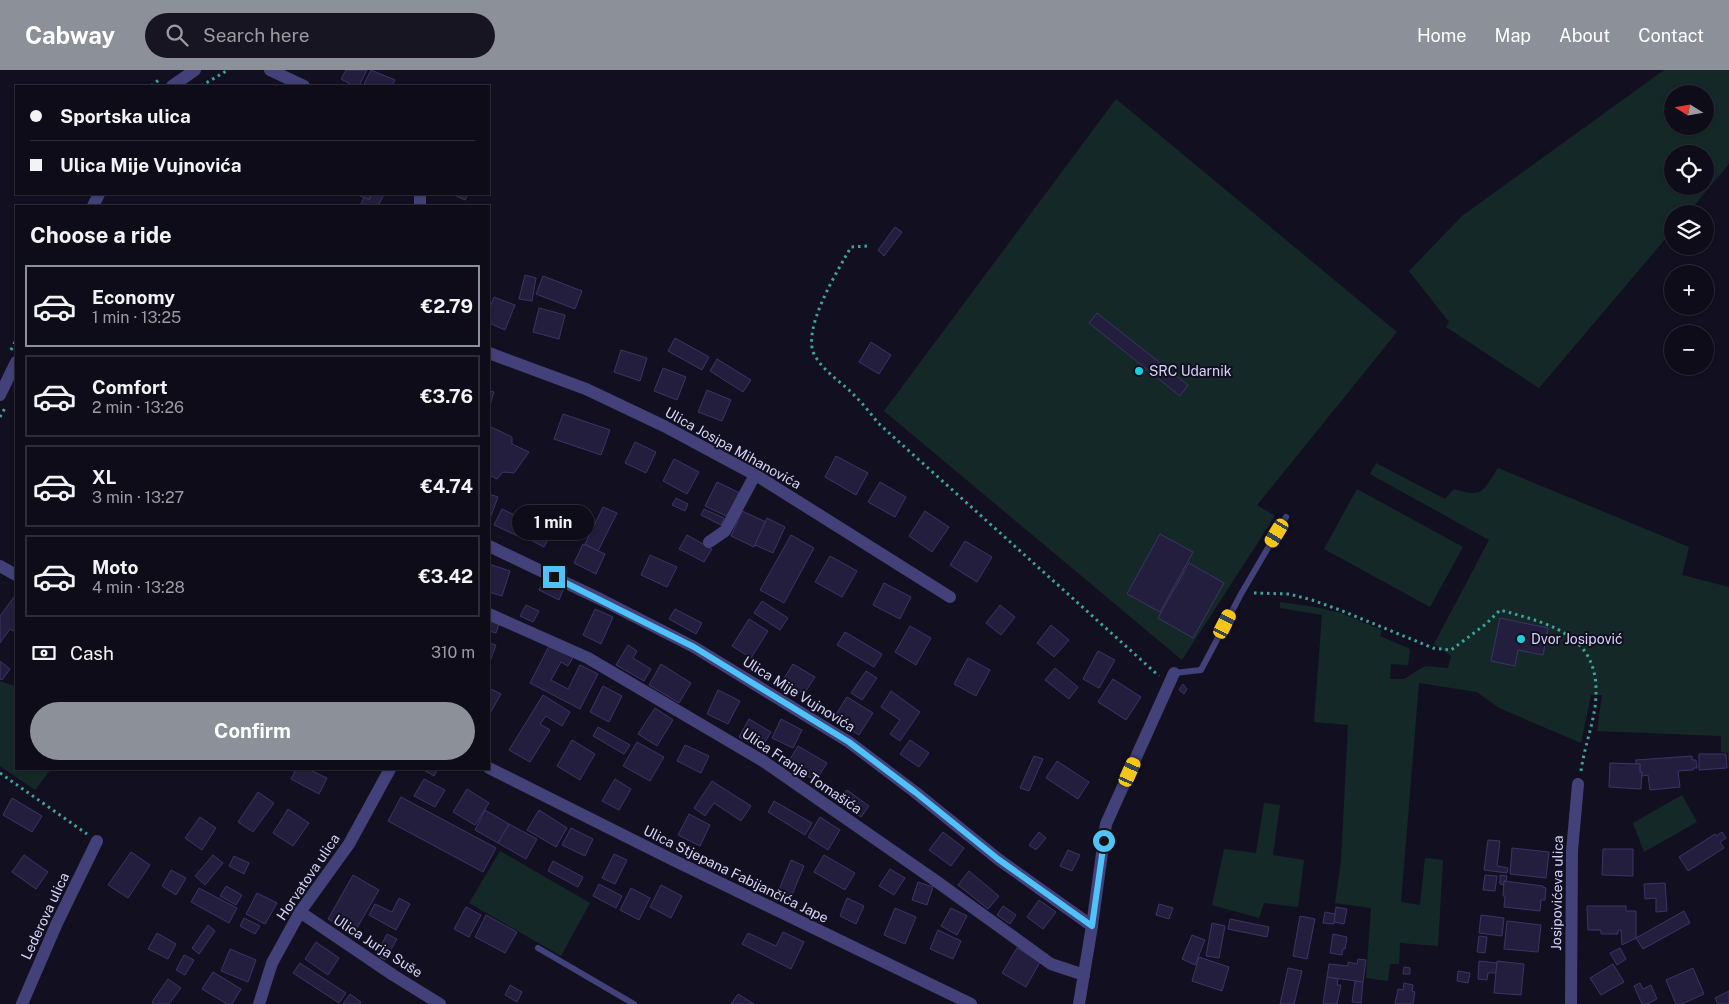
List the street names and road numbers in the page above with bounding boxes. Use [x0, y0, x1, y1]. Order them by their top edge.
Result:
street label: Ulica Josipa Mihanovića [662, 404, 804, 492]
street label: Ulica Mije Vujnovića [740, 653, 858, 735]
street label: Ulica Franje Tomašića [739, 725, 865, 817]
street label: Ulica Stjepana Fabijančića Jape [641, 822, 831, 926]
street label: Horvatova ulica [273, 831, 343, 923]
street label: Josipovićeva ulica [1548, 835, 1566, 951]
street label: Lederova ulica [18, 870, 72, 962]
street label: Ulica Jurja Suše [331, 911, 425, 981]

